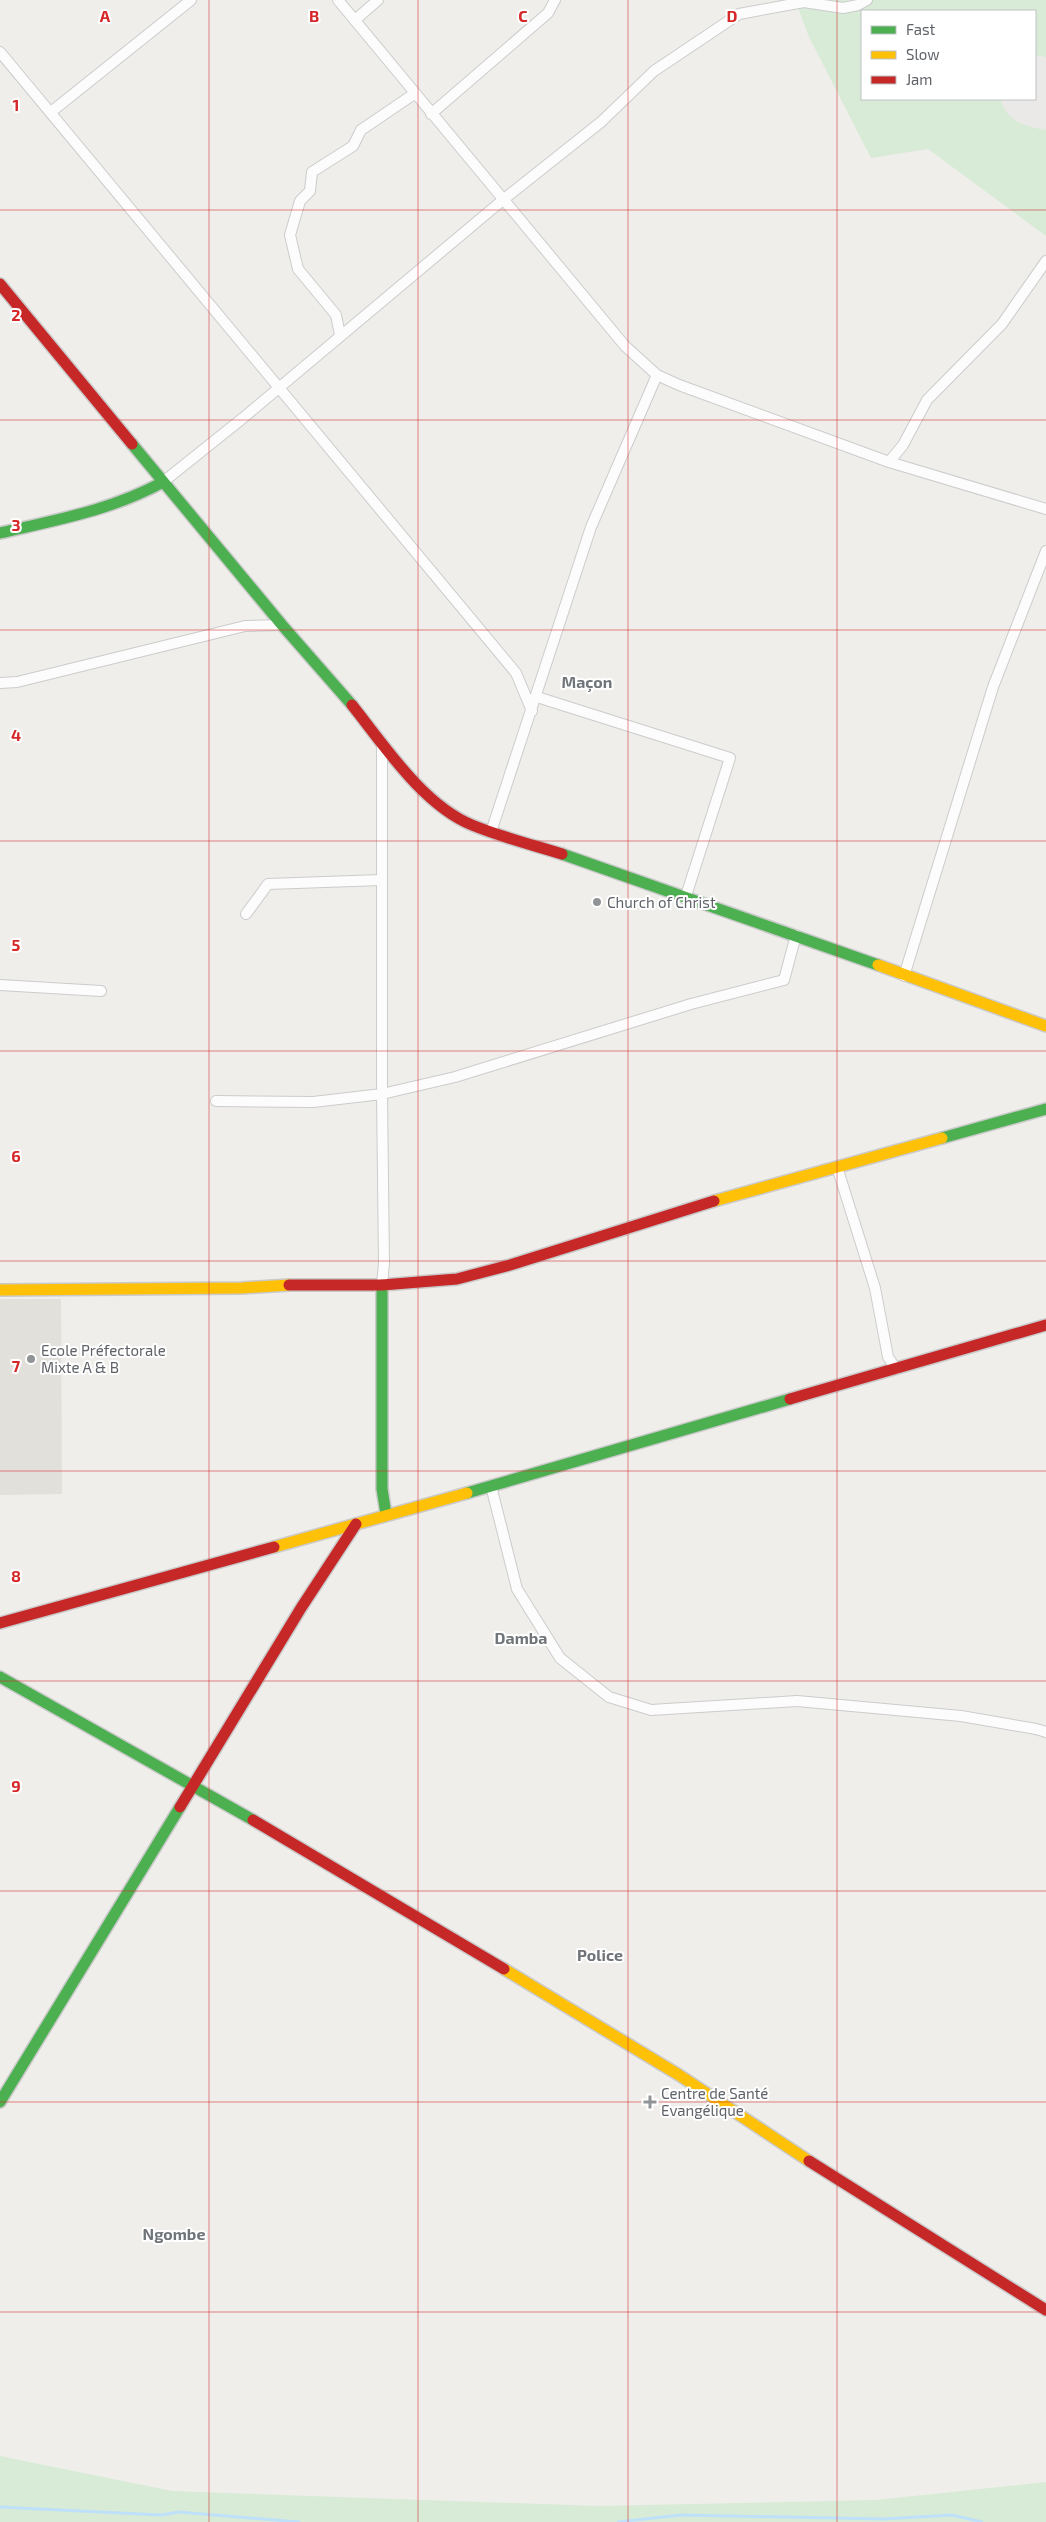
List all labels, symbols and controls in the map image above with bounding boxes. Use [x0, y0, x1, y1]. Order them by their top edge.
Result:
text: A [100, 6, 111, 25]
text: B [309, 6, 319, 25]
text: C [518, 6, 528, 25]
text: D [727, 6, 738, 25]
legend [861, 10, 1036, 100]
text: Fast [906, 20, 936, 38]
text: Slow [906, 45, 940, 63]
text: Jam [906, 70, 932, 88]
text: 1 [13, 95, 19, 114]
text: 2 [11, 305, 21, 324]
text: 3 [11, 515, 21, 534]
district label: Maçon [562, 672, 612, 693]
text: 4 [11, 725, 21, 744]
place label: Church of Christ [607, 893, 716, 911]
marker: Church of Christ [591, 896, 603, 908]
text: 5 [12, 935, 21, 954]
text: 6 [11, 1146, 21, 1165]
place label: Ecole Préfectorale Mixte A & B [41, 1341, 166, 1376]
marker: Ecole Préfectorale Mixte A & B [25, 1353, 37, 1365]
text: 7 [12, 1356, 21, 1375]
text: 8 [11, 1566, 21, 1585]
district label: Damba [495, 1628, 547, 1647]
text: 9 [11, 1776, 21, 1795]
district label: Police [577, 1945, 623, 1964]
place label: Centre de Santé Evangélique [661, 2084, 768, 2119]
marker: Centre de Santé Evangélique [643, 2095, 657, 2109]
district label: Ngombe [143, 2224, 205, 2243]

